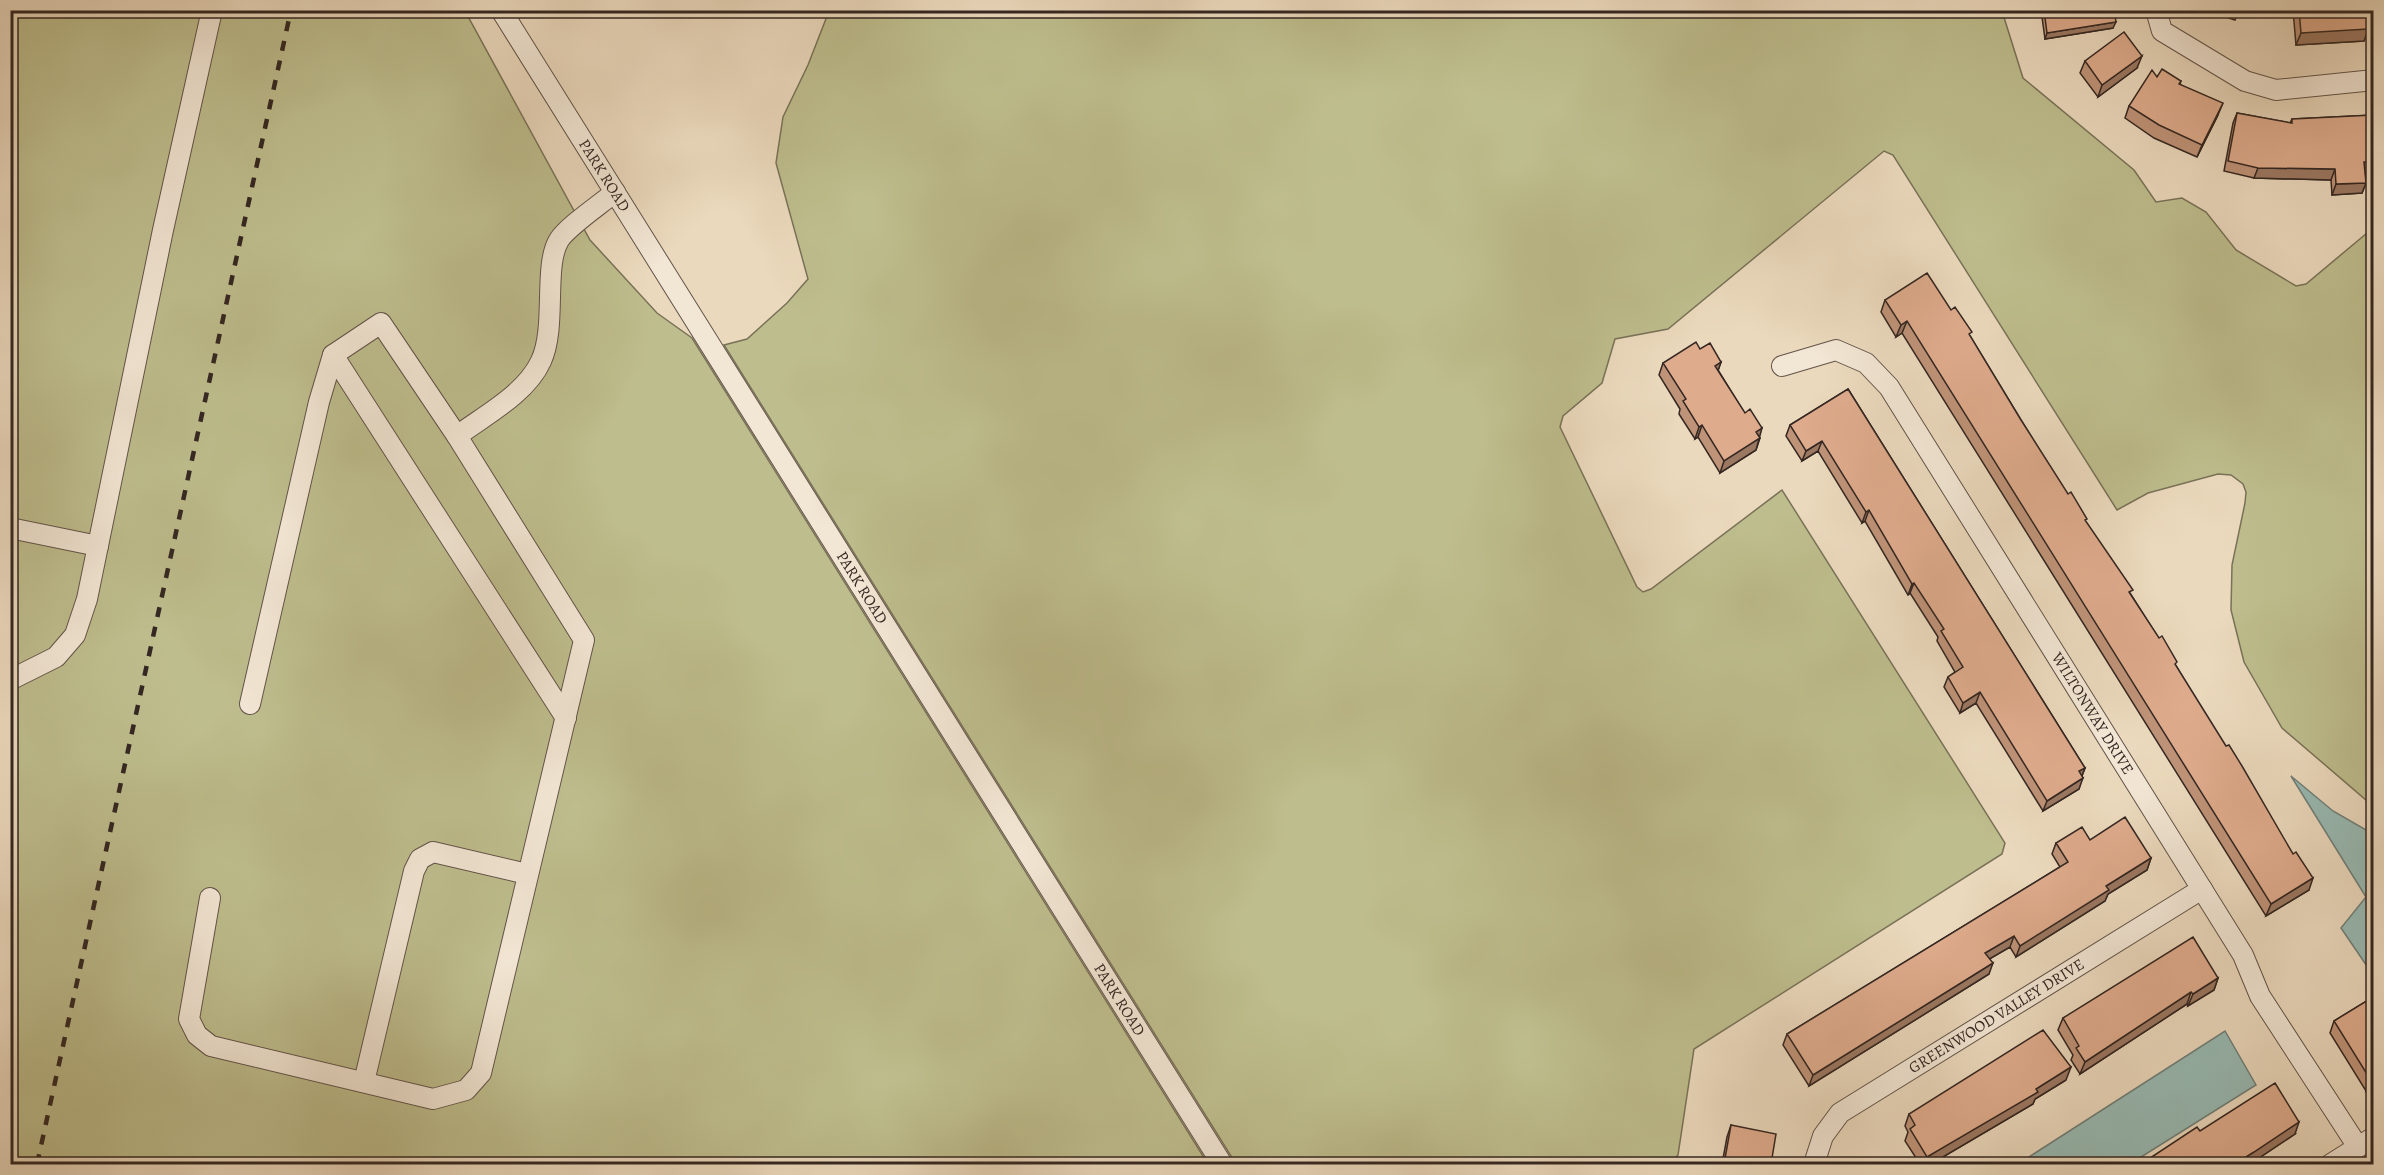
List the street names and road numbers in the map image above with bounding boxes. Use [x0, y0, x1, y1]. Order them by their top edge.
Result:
street label: PARK ROAD [573, 135, 635, 216]
street label: PARK ROAD [831, 547, 893, 628]
street label: WILTONWAY DRIVE [2046, 647, 2139, 779]
street label: GREENWOOD VALLEY DRIVE [1904, 953, 2088, 1079]
street label: PARK ROAD [1088, 959, 1150, 1040]

